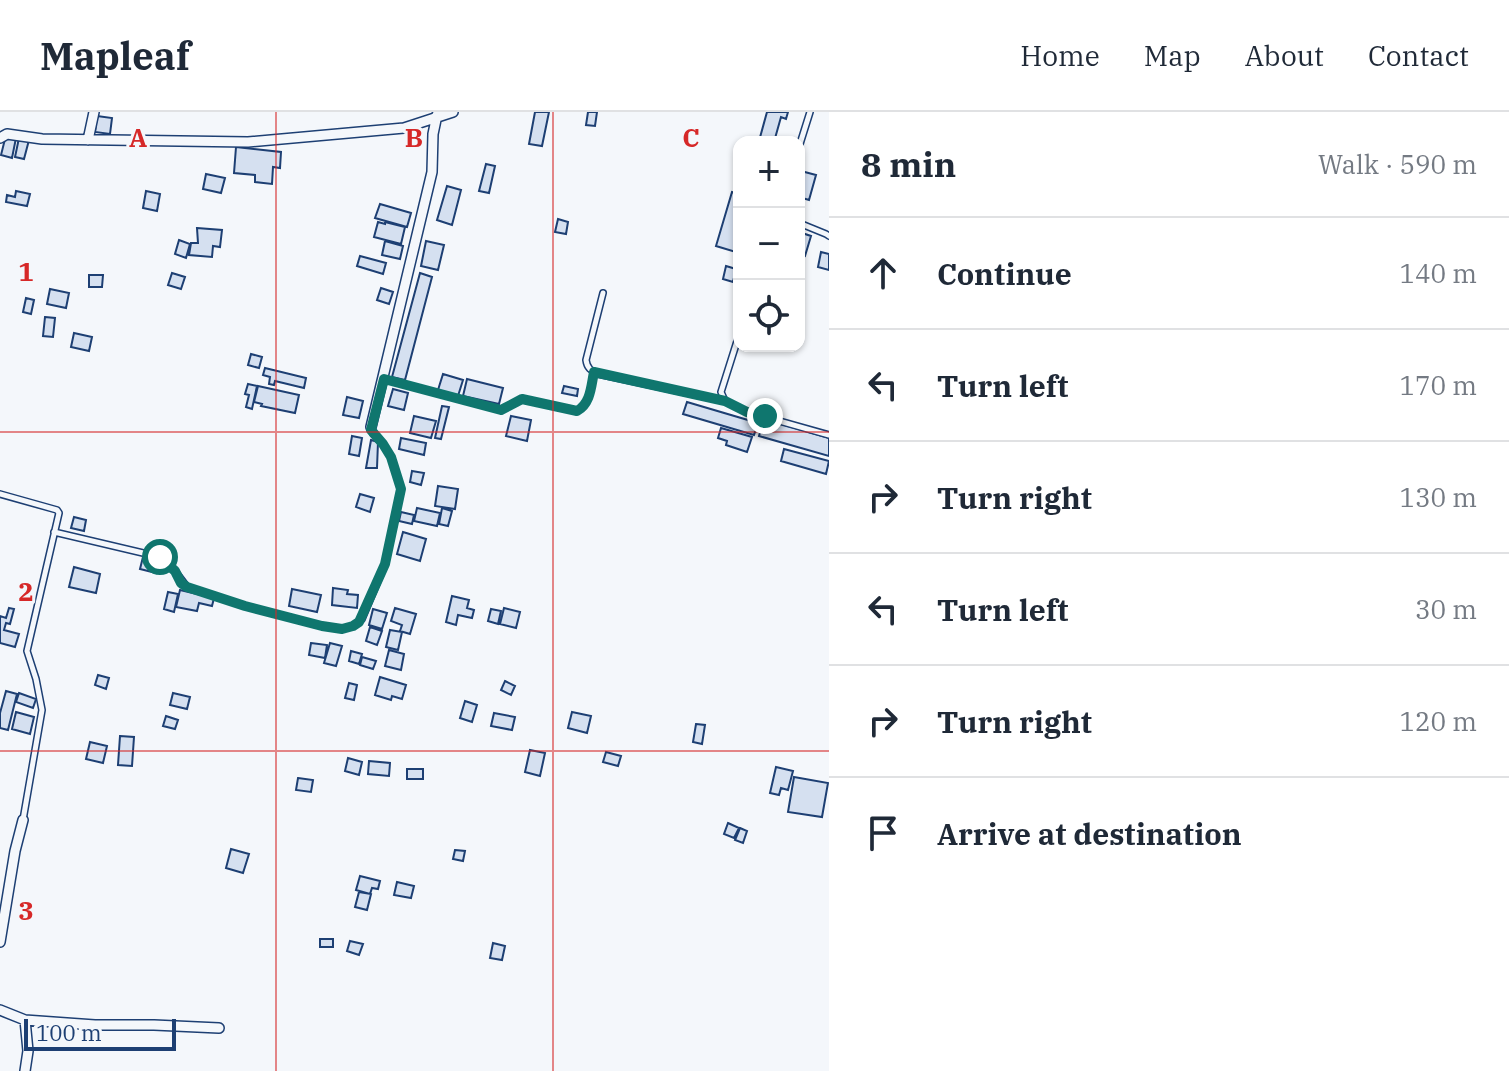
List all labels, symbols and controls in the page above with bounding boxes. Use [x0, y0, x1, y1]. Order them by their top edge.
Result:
text: Mapleaf [40, 31, 190, 80]
text: Home [1020, 37, 1100, 74]
text: Map [1144, 37, 1201, 74]
text: About [1245, 37, 1324, 74]
text: Contact [1368, 37, 1469, 74]
text: A [129, 120, 147, 154]
text: B [405, 120, 423, 154]
text: C [682, 120, 700, 154]
map controls [733, 136, 805, 352]
button: + [733, 136, 805, 208]
text: 8 min [861, 142, 956, 186]
text: Walk · 590 m [1318, 147, 1477, 181]
button: − [733, 208, 805, 280]
icon: ahead [861, 251, 905, 295]
text: 1 [18, 254, 34, 288]
text: Continue [937, 254, 1072, 293]
text: 140 m [1399, 256, 1477, 290]
button: locate [733, 280, 805, 352]
icon: left [861, 363, 905, 407]
text: Turn left [937, 366, 1069, 405]
text: 170 m [1399, 368, 1477, 402]
route end [747, 398, 783, 434]
icon: right [861, 475, 905, 519]
text: Turn right [937, 478, 1092, 517]
text: 130 m [1399, 480, 1477, 514]
route start [142, 539, 178, 575]
text: 2 [18, 574, 34, 608]
icon: left [861, 587, 905, 631]
text: Turn left [937, 590, 1069, 629]
text: 30 m [1415, 592, 1477, 626]
icon: right [861, 699, 905, 743]
text: Turn right [937, 702, 1092, 741]
text: 120 m [1399, 704, 1477, 738]
icon: arrive [861, 811, 905, 855]
text: Arrive at destination [937, 814, 1242, 853]
text: 3 [18, 893, 34, 927]
scale bar [24, 1015, 176, 1051]
text: 100 m [36, 1018, 102, 1047]

